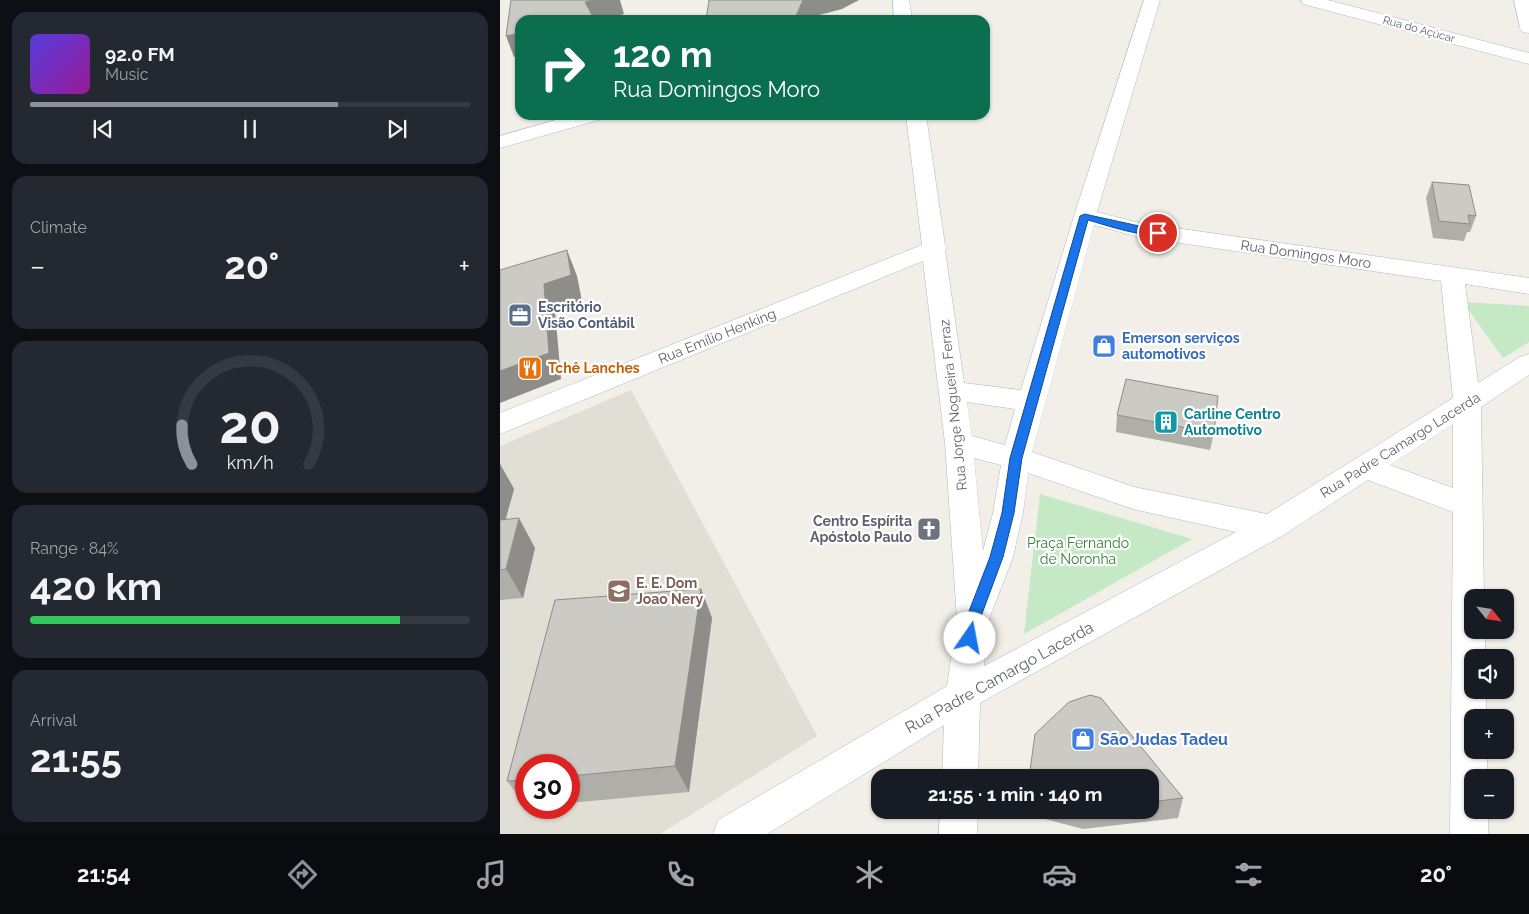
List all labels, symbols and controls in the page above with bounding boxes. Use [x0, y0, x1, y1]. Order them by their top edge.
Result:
street label: Rua do Açúcar [1381, 14, 1456, 45]
text: 120 m [613, 34, 713, 75]
icon: right [530, 35, 595, 100]
text: 92.0 FM [105, 43, 175, 65]
text: Music [105, 65, 149, 84]
text: Rua Domingos Moro [613, 76, 820, 102]
icon: previous [89, 115, 117, 143]
icon: pause [236, 115, 264, 143]
icon: next [383, 115, 411, 143]
pin [1137, 212, 1179, 254]
text: Climate [30, 218, 87, 237]
icon: arrive [1144, 219, 1172, 247]
street label: Rua Domingos Moro [1240, 237, 1372, 271]
text: 20° [224, 243, 279, 288]
text: − [30, 250, 45, 283]
text: + [458, 250, 470, 283]
place label: Escritório Visão Contábil [538, 299, 635, 331]
office icon: Escritório Visão Contábil [507, 302, 533, 328]
street label: Rua Emílio Henking [656, 305, 778, 367]
street label: Rua Jorge Nogueira Ferraz [936, 319, 970, 491]
place label: Emerson serviços automotivos [1122, 330, 1240, 362]
shop icon: Emerson serviços automotivos [1091, 333, 1117, 359]
restaurant icon: Tchê Lanches [517, 355, 543, 381]
place label: Tchê Lanches [548, 360, 640, 376]
street label: Rua Padre Camargo Lacerda [1317, 389, 1483, 501]
text: 20 [219, 394, 281, 455]
place label: Carline Centro Automotivo [1184, 406, 1281, 438]
building icon: Carline Centro Automotivo [1153, 409, 1179, 435]
text: km/h [226, 452, 274, 473]
place label: Centro Espírita Apóstolo Paulo [810, 513, 913, 545]
church icon: Centro Espírita Apóstolo Paulo [916, 516, 942, 542]
park label: Praça Fernando de Noronha [1027, 535, 1129, 567]
text: Range · 84% [30, 539, 119, 558]
text: 420 km [30, 564, 162, 609]
place label: E. E. Dom Joao Nery [636, 575, 703, 607]
school or university icon: E. E. Dom Joao Nery [606, 578, 632, 604]
north arrow [1464, 589, 1514, 639]
map controls [1464, 589, 1514, 819]
position arrow [943, 611, 995, 663]
street label: Rua Padre Camargo Lacerda [902, 618, 1097, 737]
button: sound [1464, 649, 1514, 699]
button: + [1464, 709, 1514, 759]
text: Arrival [30, 711, 77, 730]
shop icon: São Judas Tadeu [1070, 726, 1096, 752]
place label: São Judas Tadeu [1100, 730, 1228, 749]
text: 21:55 [30, 736, 122, 781]
speed limit sign: 30 [515, 754, 580, 819]
button: − [1464, 769, 1514, 819]
text: 21:55 · 1 min · 140 m [928, 783, 1102, 805]
icon: directions [285, 857, 320, 892]
icon: music [474, 857, 509, 892]
icon: phone [663, 857, 698, 892]
icon: climate [852, 857, 887, 892]
icon: car [1042, 857, 1077, 892]
icon: filters [1231, 857, 1266, 892]
text: 21:54 [77, 861, 131, 887]
text: 20° [1420, 861, 1452, 887]

